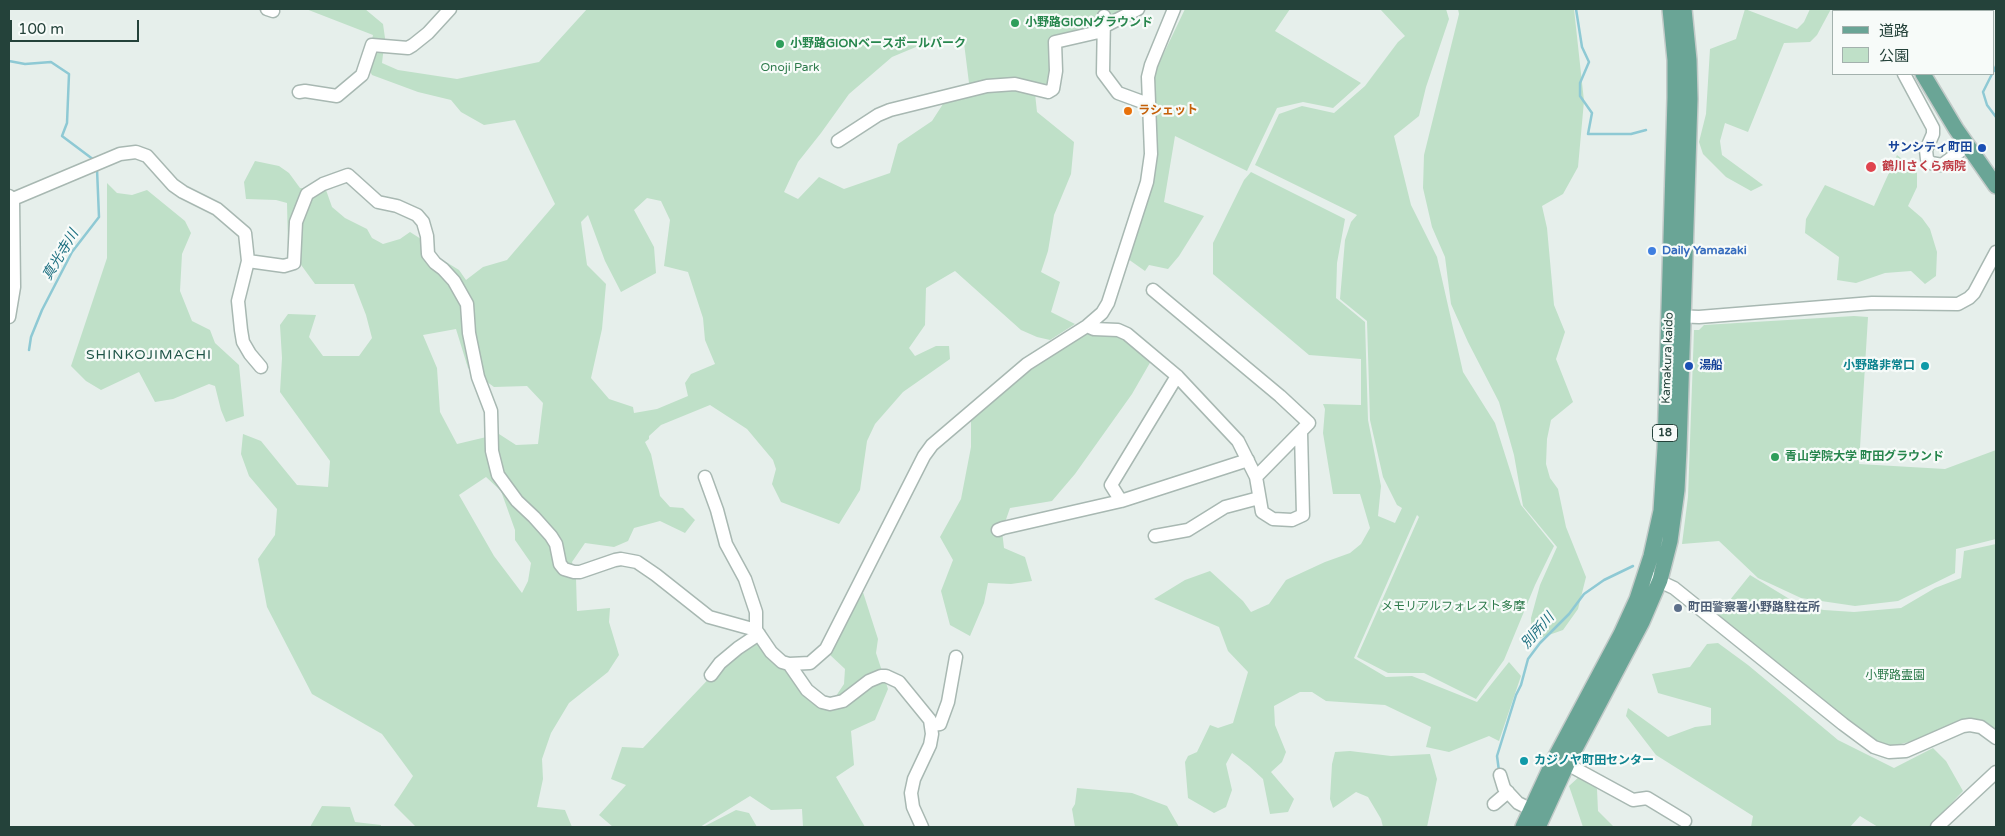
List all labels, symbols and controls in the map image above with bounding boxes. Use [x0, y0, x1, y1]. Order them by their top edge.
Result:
scale bar [12, 10, 141, 42]
legend [1832, 10, 1995, 75]
place label: 小野路GIONグラウンド [1025, 16, 1153, 30]
marker: 小野路GIONグラウンド [1009, 17, 1021, 29]
text: 100 m [18, 20, 64, 38]
text: 道路 [1879, 22, 1909, 40]
place label: 小野路GIONベースボールパーク [790, 37, 966, 51]
marker: 小野路GIONベースボールパーク [774, 38, 786, 50]
text: 公園 [1879, 47, 1909, 65]
park label: Onoji Park [760, 61, 820, 75]
place label: ラシェット [1138, 104, 1198, 118]
marker: ラシェット [1122, 105, 1134, 117]
place label: サンシティ町田 [1888, 141, 1972, 155]
marker: サンシティ町田 [1976, 142, 1988, 154]
marker: 鶴川さくら病院 [1864, 160, 1878, 174]
place label: 鶴川さくら病院 [1882, 160, 1966, 174]
water label: 真光寺川 [39, 227, 83, 283]
place label: Daily Yamazaki [1662, 244, 1747, 258]
marker: Daily Yamazaki [1646, 245, 1658, 257]
street label: Kamakura kaido [1659, 312, 1677, 404]
district label: SHINKOJIMACHI [84, 347, 214, 363]
place label: 湯船 [1699, 359, 1723, 373]
place label: 小野路非常口 [1843, 359, 1915, 373]
marker: 湯船 [1683, 360, 1695, 372]
marker: 小野路非常口 [1919, 360, 1931, 372]
road number: 18 [1652, 424, 1678, 442]
place label: 青山学院大学 町田グラウンド [1785, 450, 1944, 464]
marker: 青山学院大学 町田グラウンド [1769, 451, 1781, 463]
park label: メモリアルフォレスト多摩 [1381, 600, 1525, 614]
place label: 町田警察署小野路駐在所 [1688, 601, 1820, 615]
marker: 町田警察署小野路駐在所 [1672, 602, 1684, 614]
water label: 別所川 [1518, 610, 1558, 652]
park label: 小野路霊園 [1865, 669, 1925, 683]
place label: カジノヤ町田センター [1534, 754, 1654, 768]
marker: カジノヤ町田センター [1518, 755, 1530, 767]

